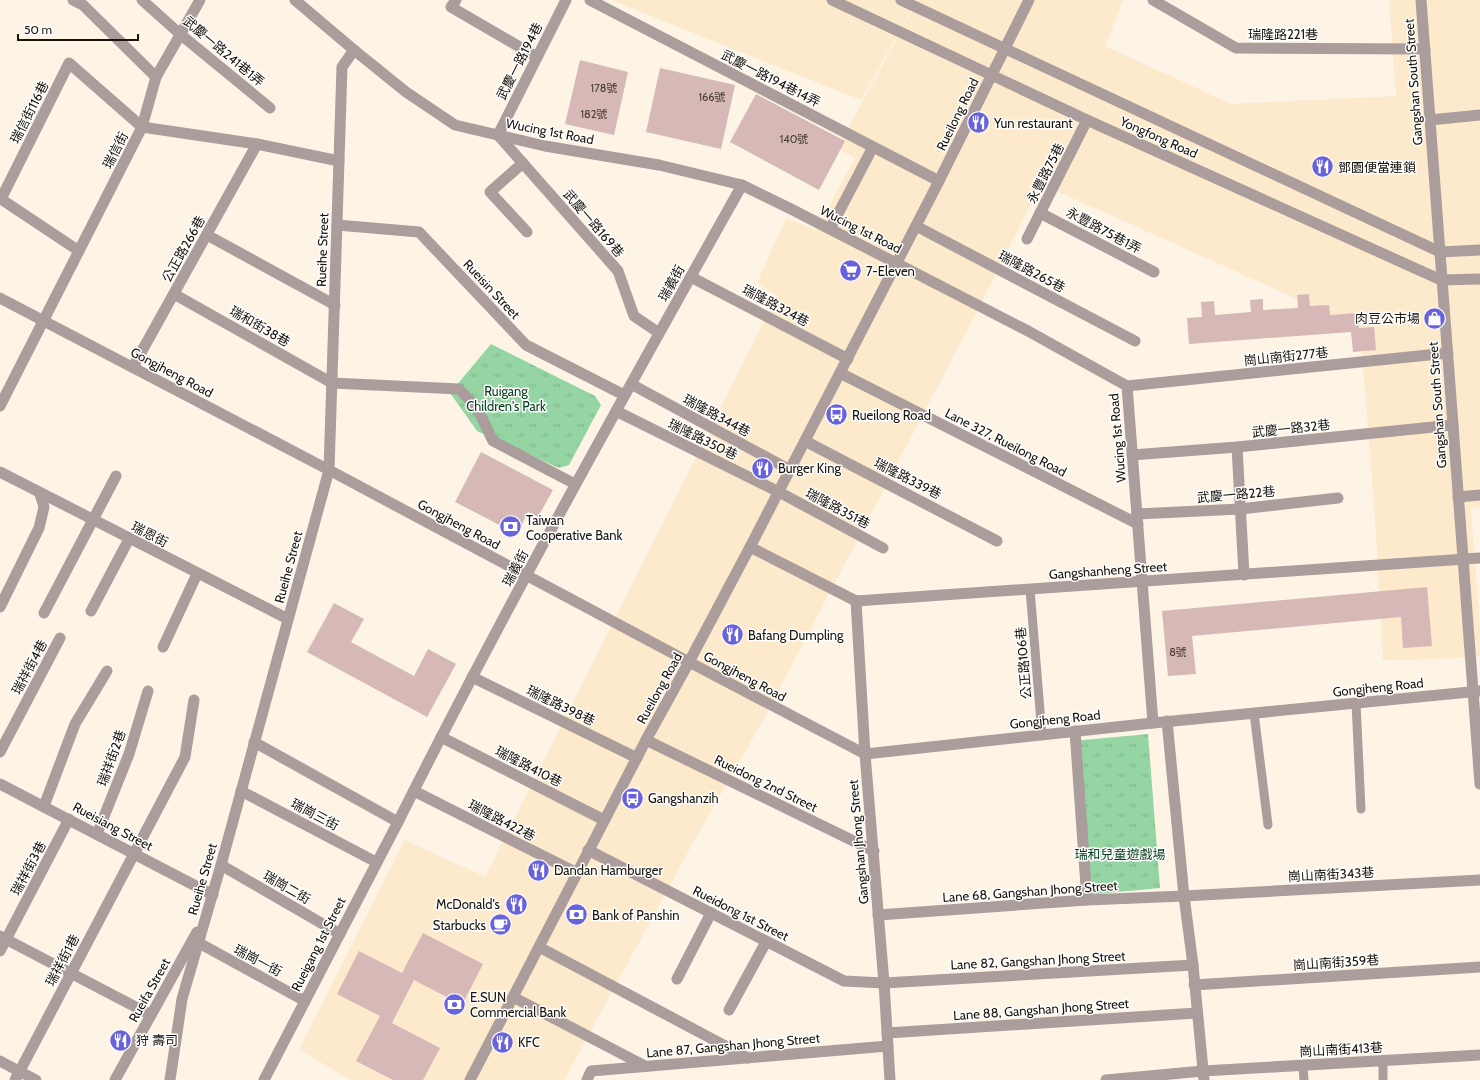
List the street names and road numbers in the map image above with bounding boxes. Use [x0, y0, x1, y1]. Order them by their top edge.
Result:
street label: 武慶一路241巷1弄 [180, 12, 268, 90]
street label: Gangshan South Street [1401, 18, 1425, 146]
street label: 武慶一路194巷 [493, 20, 545, 102]
street label: 瑞隆路221巷 [1248, 26, 1318, 42]
street label: 武慶一路194巷14弄 [719, 46, 823, 110]
street label: Rueilong Road [933, 75, 981, 153]
street label: 瑞信街116巷 [6, 78, 52, 146]
street label: Yongfong Road [1117, 112, 1200, 161]
street label: Wucing 1st Road [505, 115, 595, 147]
street label: 瑞信街 [99, 129, 131, 171]
street label: 永豐路75巷 [1023, 140, 1067, 206]
street label: 武慶一路169巷 [560, 186, 628, 260]
street label: Wucing 1st Road [818, 202, 904, 256]
street label: 永豐路75巷1弄 [1064, 203, 1144, 257]
street label: Rueihe Street [313, 212, 331, 287]
street label: 公正路266巷 [158, 213, 208, 285]
street label: 瑞隆路265巷 [996, 247, 1068, 295]
street label: Rueisin Street [460, 256, 524, 323]
street label: 瑞義街 [655, 262, 687, 304]
street label: 瑞隆路324巷 [740, 281, 812, 329]
street label: 瑞和街38巷 [227, 302, 293, 350]
street label: Gangshan South Street [1425, 341, 1449, 469]
street label: Gongjheng Road [128, 344, 216, 401]
street label: 崗山南街277巷 [1243, 344, 1329, 368]
street label: 瑞隆路344巷 [681, 391, 753, 439]
street label: Wucing 1st Road [1105, 393, 1129, 483]
street label: Lane 327, Rueilong Road [943, 404, 1069, 480]
street label: 瑞隆路350巷 [666, 415, 740, 463]
street label: 武慶一路32巷 [1251, 416, 1331, 440]
street label: 瑞隆路339巷 [872, 454, 944, 502]
street label: 武慶一路22巷 [1196, 483, 1276, 505]
street label: 瑞隆路351巷 [803, 484, 873, 532]
street label: Gongjheng Road [415, 496, 503, 553]
street label: 瑞恩街 [129, 518, 171, 550]
street label: Rueihe Street [271, 529, 305, 605]
street label: 瑞義街 [499, 547, 531, 589]
street label: Gangshanheng Street [1048, 558, 1168, 582]
street label: 公正路106巷 [1012, 626, 1034, 700]
street label: 瑞祥街4巷 [8, 637, 50, 697]
street label: Gongjheng Road [701, 648, 789, 705]
street label: Rueilong Road [633, 650, 685, 726]
street label: Gongjheng Road [1332, 674, 1424, 701]
street label: 瑞隆路398巷 [524, 682, 598, 728]
street label: Gongjheng Road [1009, 706, 1101, 733]
street label: 瑞祥街2巷 [93, 728, 129, 788]
street label: 瑞隆路410巷 [493, 742, 565, 790]
street label: Rueidong 2nd Street [712, 751, 821, 815]
street label: Gangshan Jhong Street [845, 778, 871, 905]
street label: 瑞崗三街 [288, 795, 342, 833]
street label: 瑞隆路422巷 [466, 796, 538, 844]
street label: Rueisiang Street [70, 798, 156, 854]
street label: 瑞祥街3巷 [7, 838, 49, 898]
street label: Rueihe Street [184, 841, 220, 917]
street label: 崗山南街343巷 [1287, 864, 1375, 884]
street label: 瑞崗二街 [260, 867, 314, 907]
street label: Lane 68, Gangshan Jhong Street [942, 877, 1119, 905]
street label: Rueidong 1st Street [690, 882, 792, 944]
street label: Rueigang 1st Street [287, 894, 349, 994]
street label: 瑞祥街1巷 [42, 931, 82, 989]
street label: 瑞崗一街 [231, 941, 285, 979]
street label: Lane 82, Gangshan Jhong Street [950, 947, 1126, 973]
street label: 崗山南街359巷 [1292, 951, 1380, 973]
street label: Rueifa Street [125, 955, 173, 1025]
street label: Lane 88, Gangshan Jhong Street [953, 995, 1130, 1023]
street label: Lane 87, Gangshan Jhong Street [645, 1029, 821, 1061]
street label: 崗山南街413巷 [1299, 1039, 1383, 1059]

